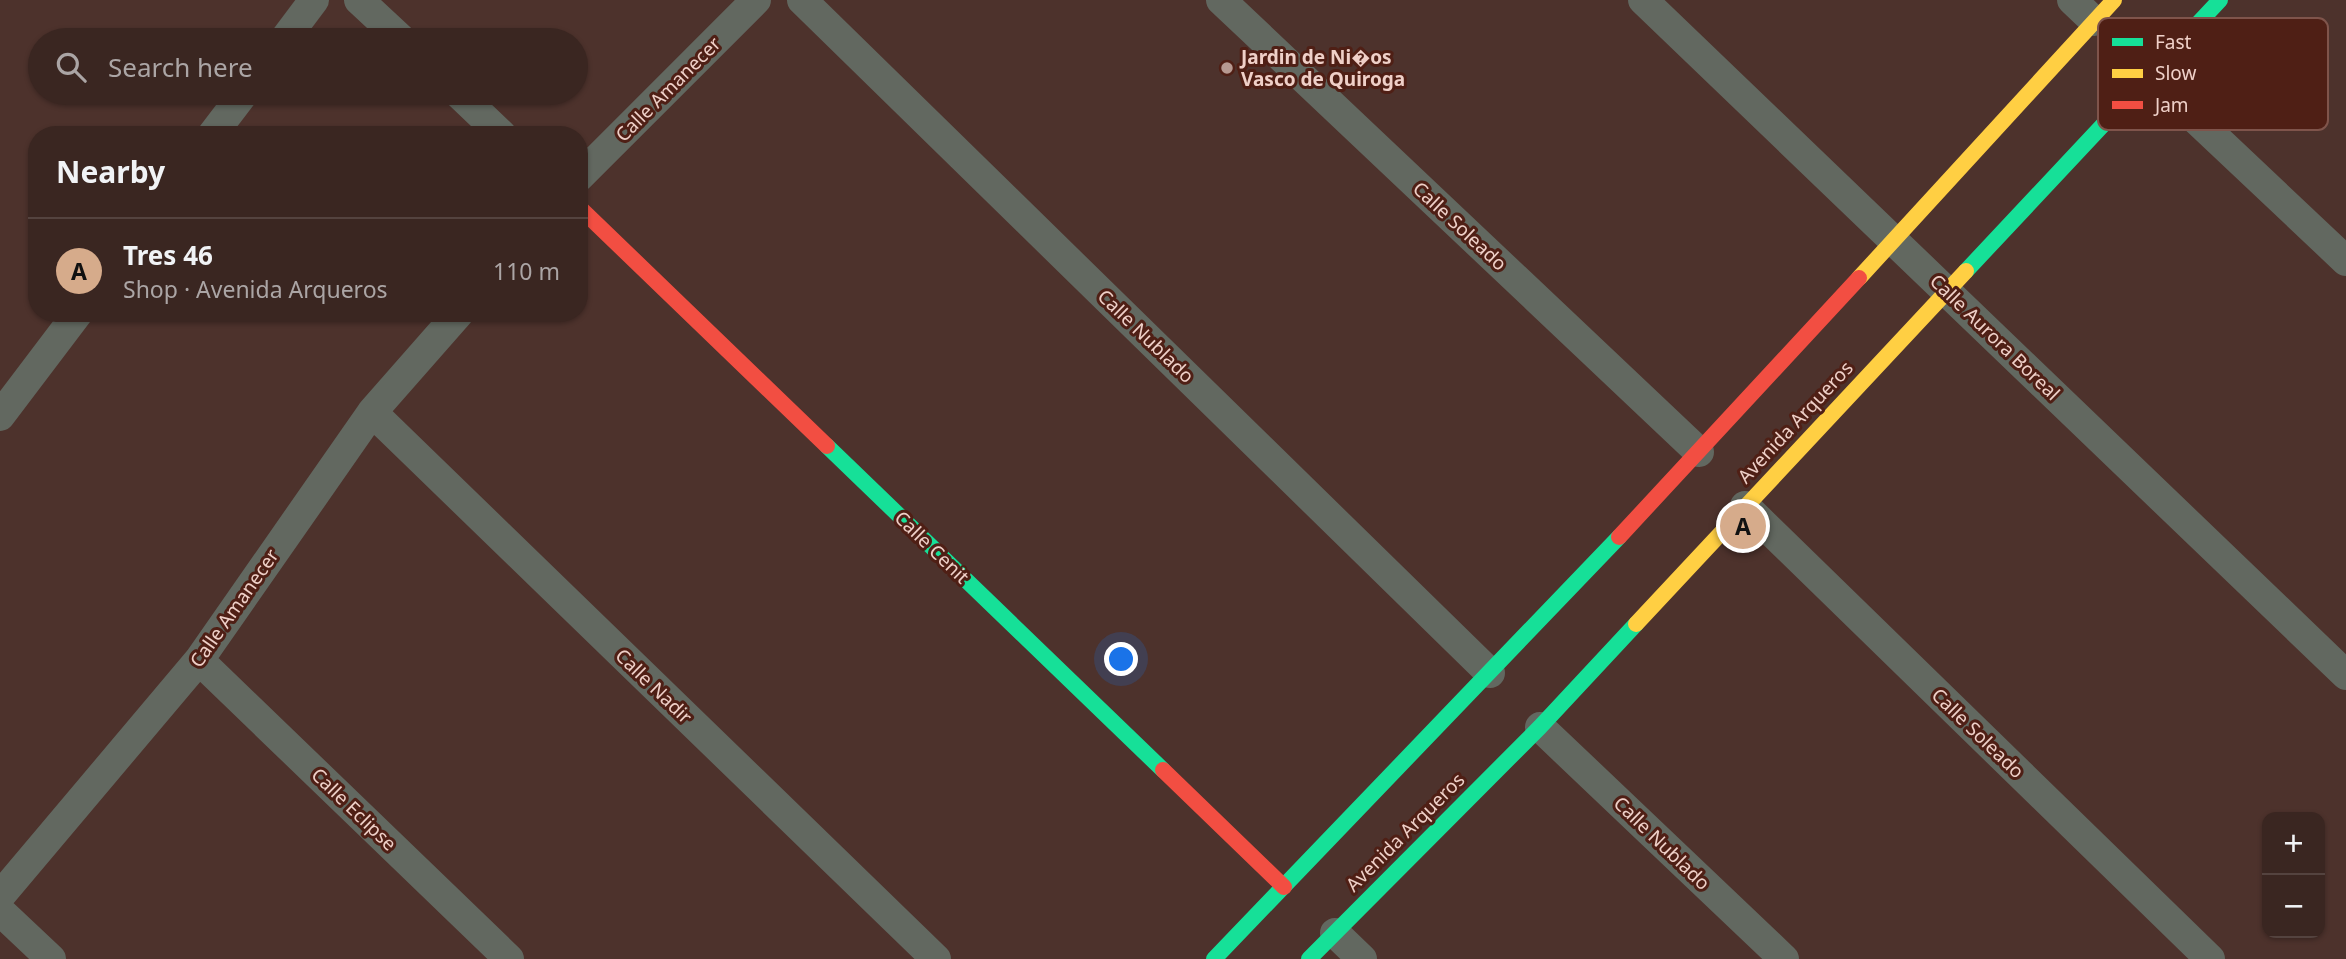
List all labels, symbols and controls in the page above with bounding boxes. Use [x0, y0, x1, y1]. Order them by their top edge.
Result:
legend [2098, 18, 2328, 130]
search box [28, 28, 588, 105]
text: Fast [2155, 29, 2192, 55]
street label: Calle Amanecer [610, 31, 726, 147]
place label: Jardin de Ni�os Vasco de Quiroga [1239, 44, 1405, 92]
icon: search [52, 48, 90, 86]
text: Search here [108, 49, 253, 85]
marker: Jardin de Ni�os Vasco de Quiroga [1219, 60, 1235, 76]
text: Slow [2155, 60, 2196, 86]
text: Jam [2153, 92, 2189, 118]
text: Nearby [56, 151, 165, 192]
street label: Calle Soleado [1407, 176, 1513, 276]
text: Tres 46 [123, 237, 213, 273]
text: A [71, 255, 87, 287]
text: 110 m [493, 255, 560, 287]
street label: Calle Aurora Boreal [1924, 268, 2066, 406]
text: Shop · Avenida Arqueros [123, 273, 388, 305]
street label: Calle Nublado [1092, 283, 1200, 389]
street label: Avenida Arqueros [1732, 355, 1858, 489]
pin: A [1720, 500, 1766, 552]
street label: Calle Cenit [889, 505, 975, 589]
street label: Calle Amanecer [184, 544, 285, 672]
your location [1104, 642, 1138, 676]
street label: Calle Nadir [610, 643, 698, 729]
street label: Calle Soleado [1926, 682, 2030, 784]
street label: Calle Eclipse [306, 762, 402, 856]
street label: Avenida Arqueros [1340, 767, 1470, 897]
street label: Calle Nublado [1608, 790, 1716, 896]
map controls [2262, 812, 2325, 938]
button: + [2262, 812, 2325, 875]
button: − [2262, 875, 2325, 938]

